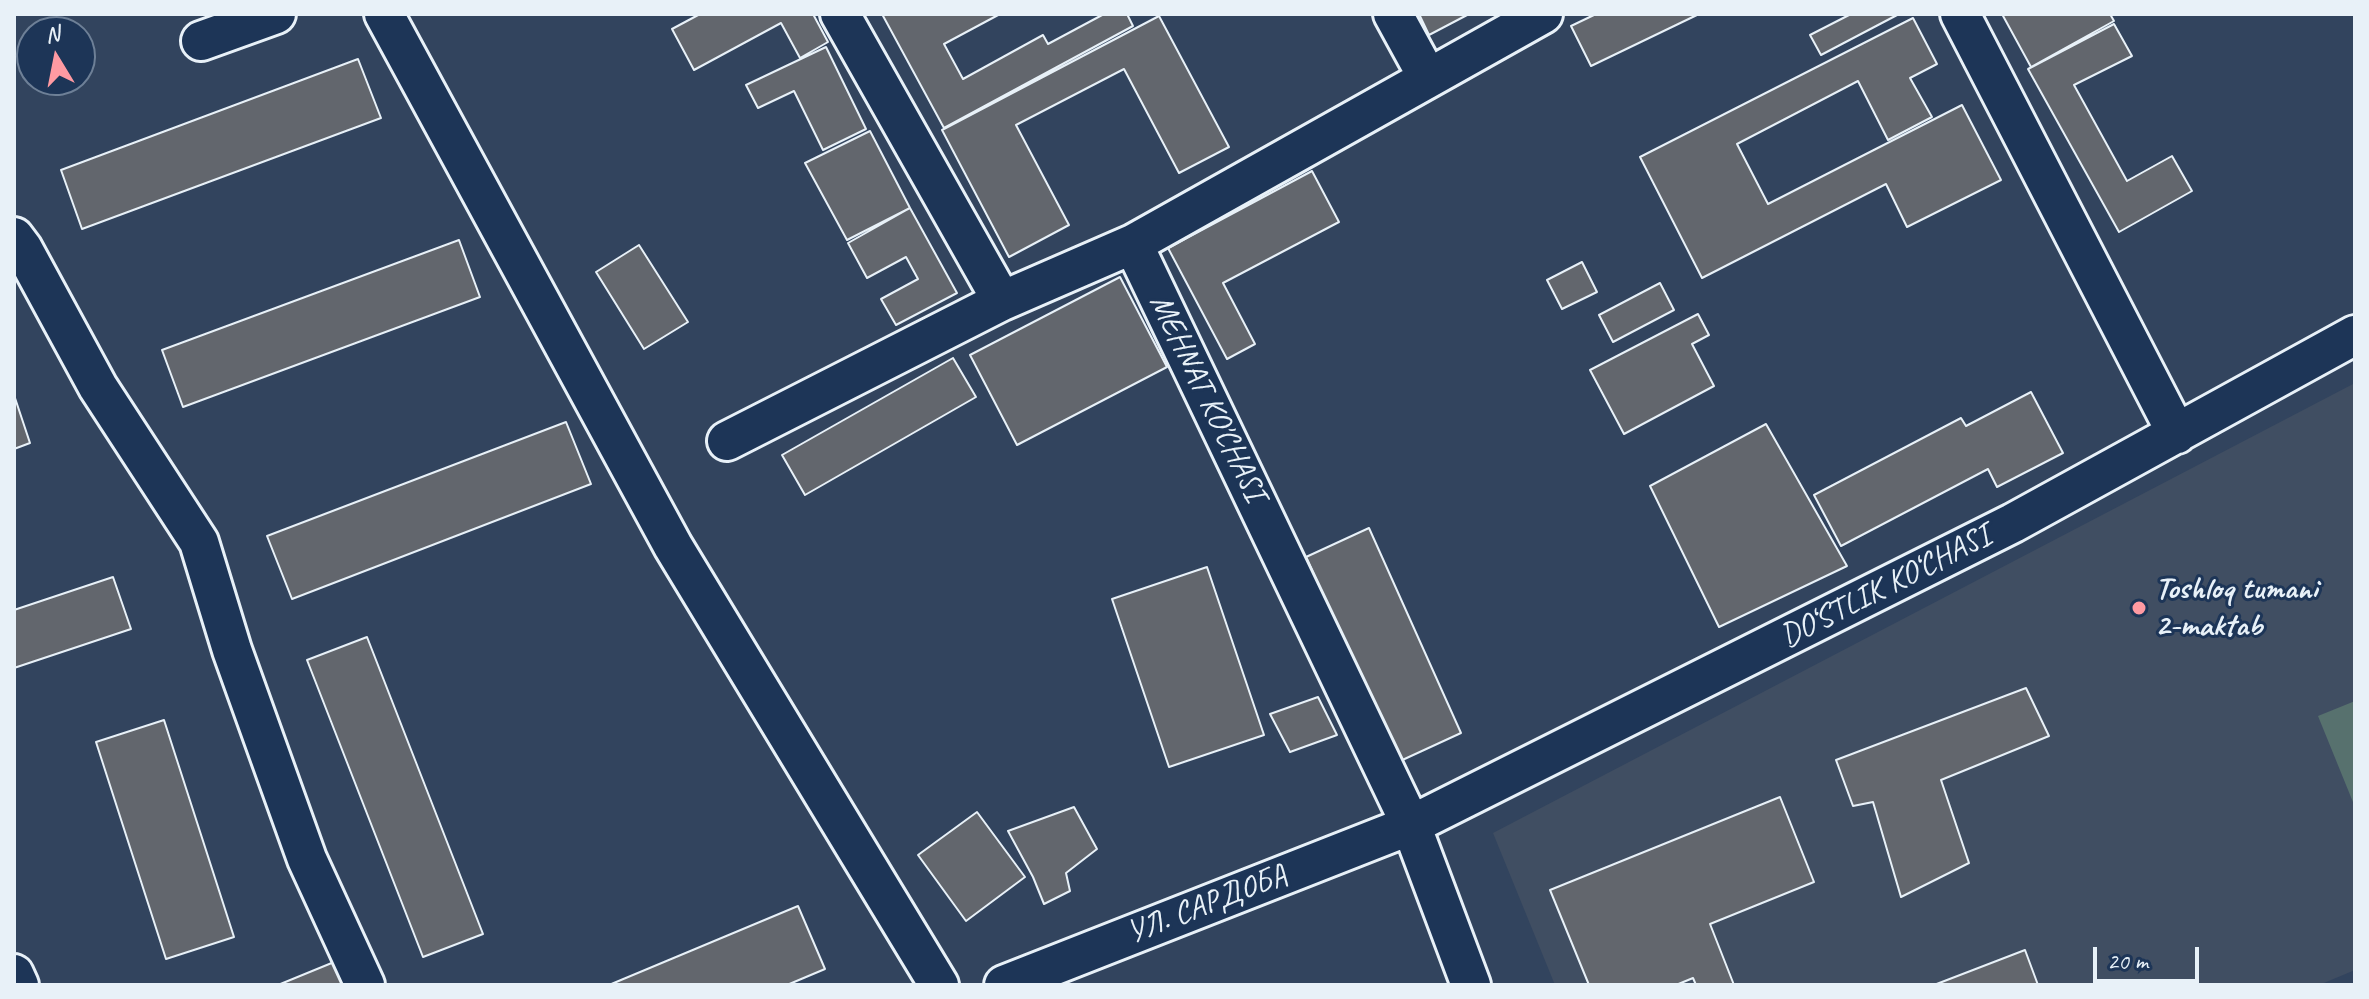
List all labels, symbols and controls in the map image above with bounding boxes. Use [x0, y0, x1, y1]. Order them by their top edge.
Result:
north arrow [16, 16, 96, 96]
text: N [43, 19, 61, 49]
street label: MEHNAT KO'CHASI [1140, 288, 1274, 508]
street label: DO‘STLIK KO‘CHASI [1774, 517, 1998, 657]
place label: Toshloq tumani 2-maktab [2155, 571, 2318, 646]
marker: Toshloq tumani 2-maktab [2130, 599, 2148, 617]
street label: УЛ. САРДОБА [1122, 857, 1292, 953]
scale bar [2097, 931, 2203, 981]
text: 20 m [2107, 946, 2148, 976]

